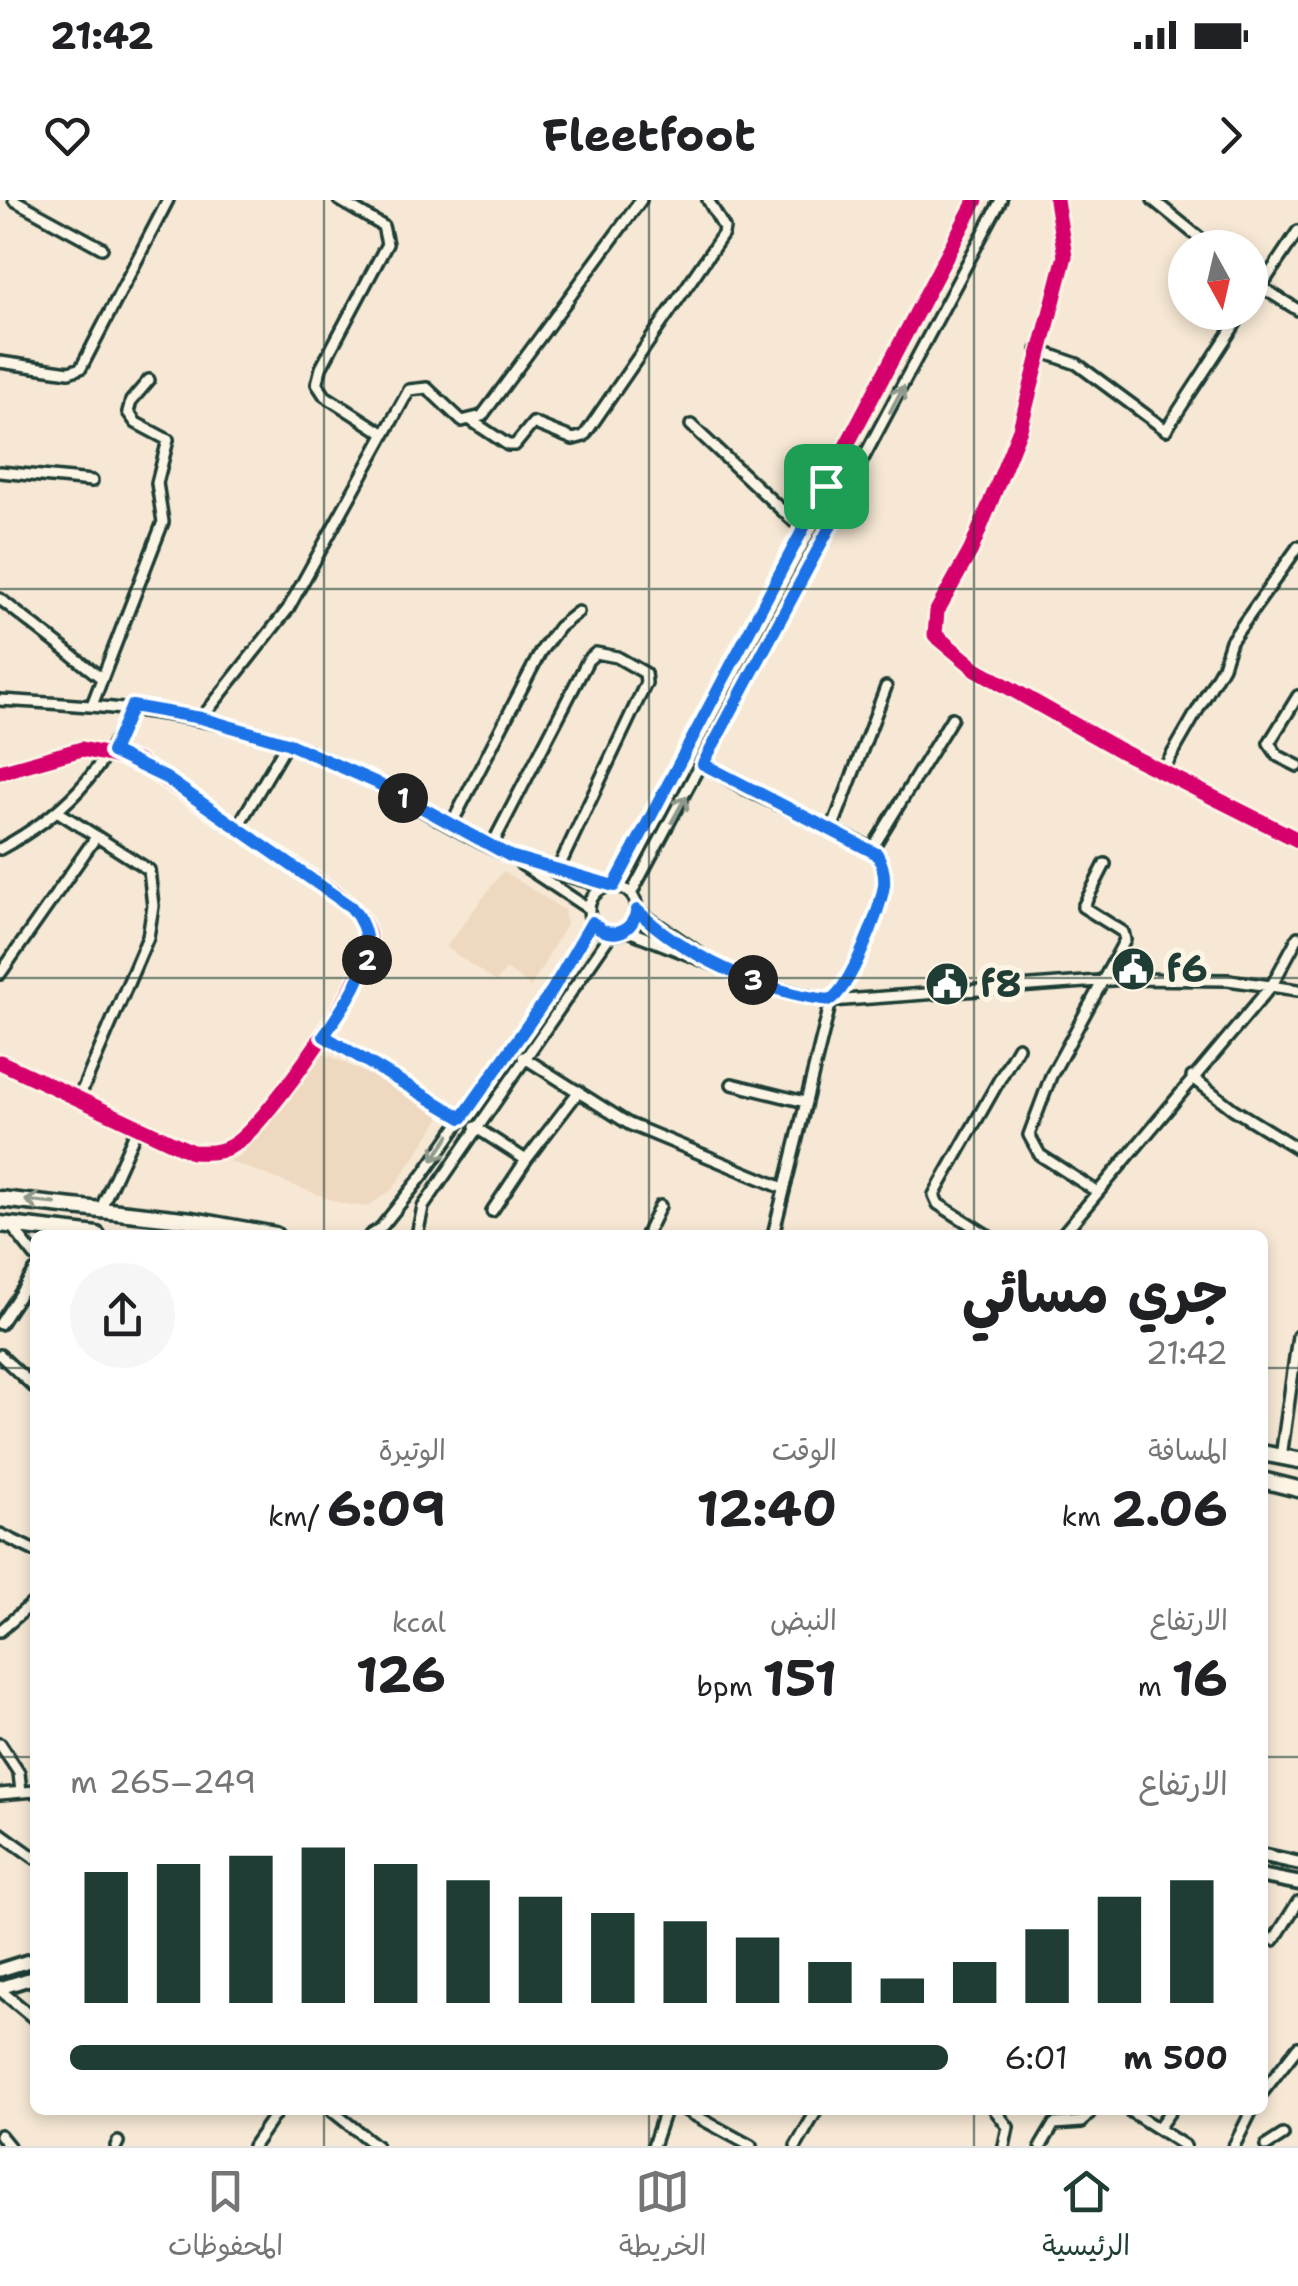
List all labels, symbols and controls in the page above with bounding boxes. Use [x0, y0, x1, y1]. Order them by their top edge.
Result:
text: 21:42 [50, 10, 154, 61]
text: Fleetfoot [542, 105, 756, 165]
icon: heart [40, 108, 95, 163]
icon: forward [1203, 108, 1258, 163]
north arrow [1168, 230, 1268, 330]
map controls [1168, 230, 1268, 330]
one-way arrow [888, 384, 908, 414]
pin [784, 444, 869, 529]
icon: arrive [799, 459, 854, 514]
pin: 1 [378, 773, 428, 823]
text: 1 [397, 779, 409, 817]
one-way arrow [669, 795, 689, 825]
pin: 2 [342, 935, 392, 985]
text: 2 [357, 941, 377, 979]
place label: f6 [1166, 943, 1208, 994]
public building icon: f6 [1110, 946, 1156, 992]
pin: 3 [728, 955, 778, 1005]
place label: f8 [980, 958, 1022, 1009]
text: 3 [743, 961, 763, 999]
public building icon: f8 [924, 961, 970, 1007]
one-way arrow [431, 1134, 452, 1162]
one-way arrow [24, 1192, 57, 1211]
text: جري مسائي [962, 1256, 1228, 1330]
button: share [70, 1263, 175, 1368]
text: 21:42 [1145, 1331, 1228, 1374]
text: الوتيرة [378, 1431, 446, 1469]
text: الوقت [772, 1431, 837, 1469]
text: المسافة [1148, 1431, 1228, 1469]
text: 6:09 [327, 1475, 446, 1542]
text: 12:40 [697, 1475, 837, 1542]
text: 2.06 [1111, 1475, 1228, 1542]
text: /km [268, 1497, 327, 1535]
text: km [1061, 1497, 1111, 1535]
text: النبض [770, 1601, 837, 1639]
text: الارتفاع [1149, 1601, 1228, 1639]
text: kcal [392, 1603, 446, 1641]
text: 126 [356, 1641, 446, 1708]
text: 151 [762, 1645, 837, 1712]
text: 16 [1171, 1645, 1228, 1712]
text: bpm [696, 1667, 762, 1705]
text: m [1138, 1667, 1171, 1705]
text: 249–265 m [70, 1760, 256, 1803]
text: الارتفاع [1138, 1762, 1228, 1805]
text: 6:01 [1004, 2036, 1068, 2079]
text: 500 m [1123, 2036, 1228, 2079]
tab: المحفوظات [168, 2164, 283, 2270]
tab: الخريطة [619, 2164, 706, 2270]
tab: الرئيسية [1042, 2164, 1130, 2270]

